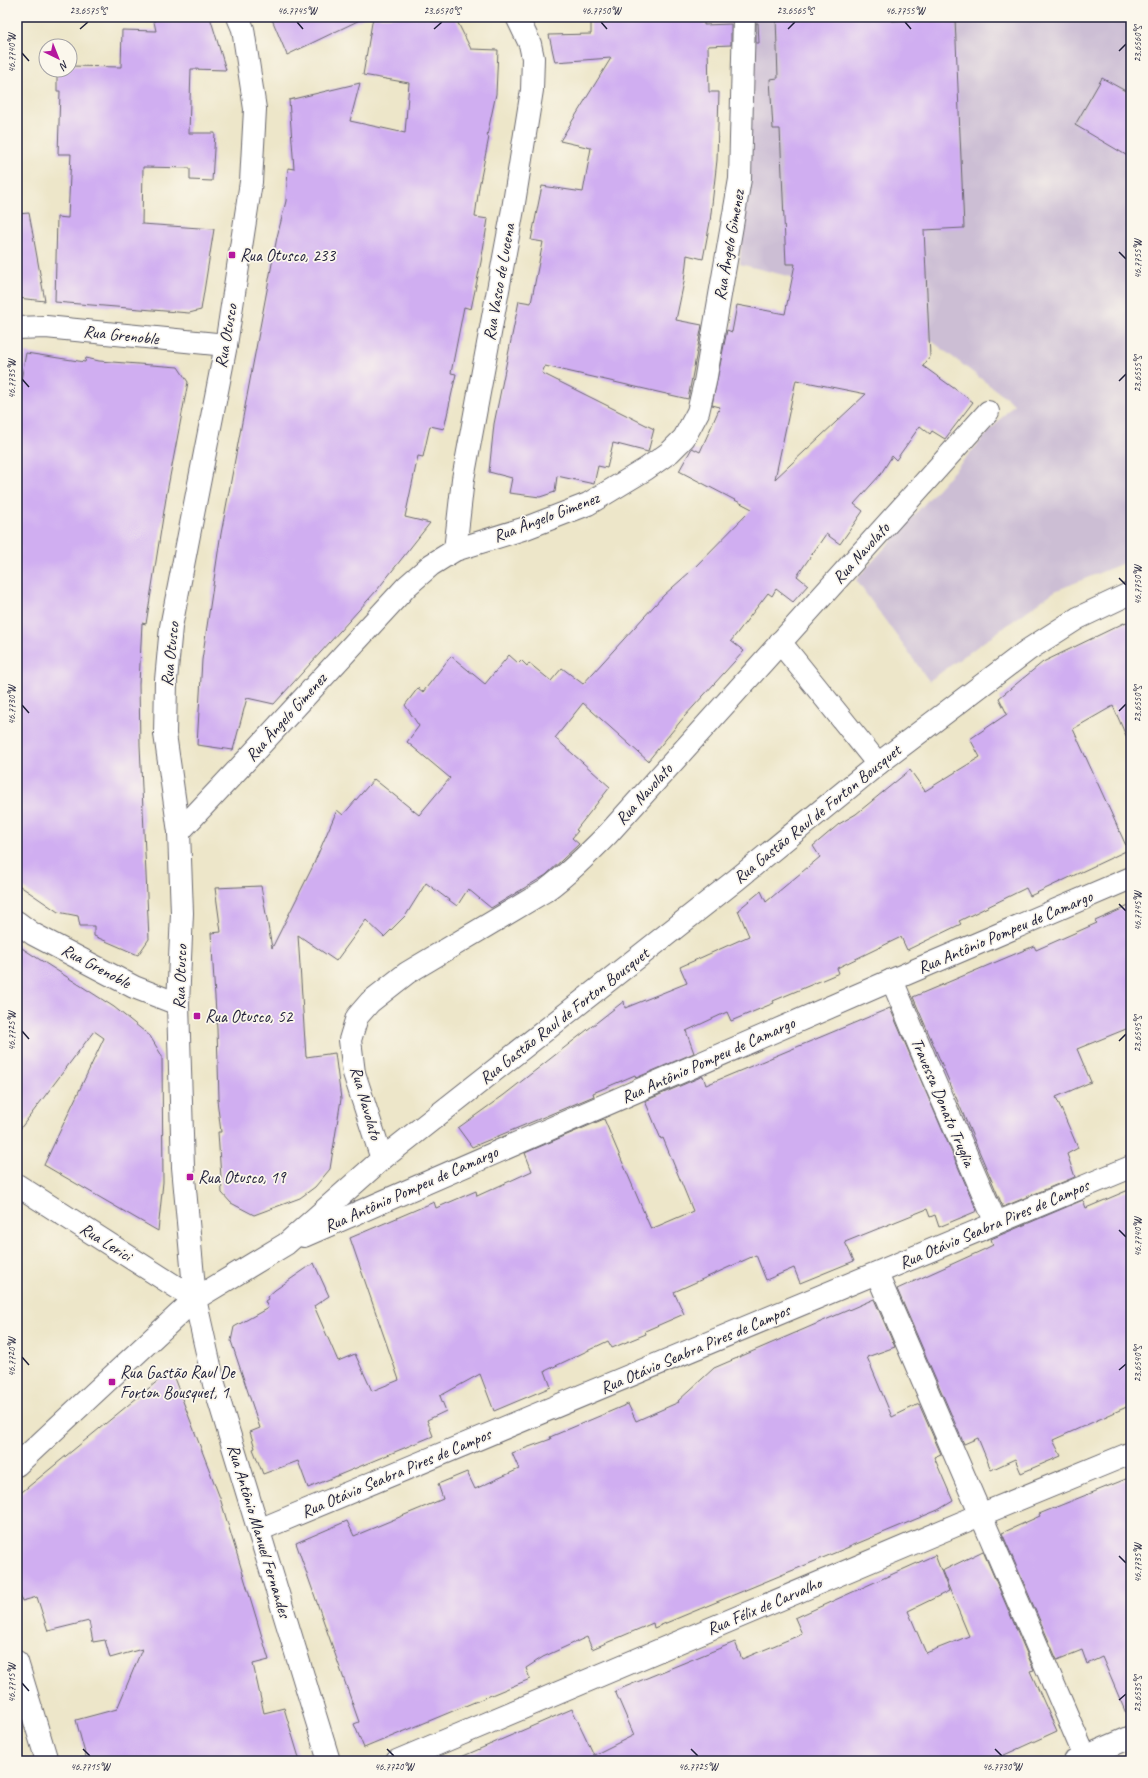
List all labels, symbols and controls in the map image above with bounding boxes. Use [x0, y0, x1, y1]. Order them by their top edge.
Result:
text: 23.6575°S [70, 4, 108, 17]
text: 46.7745°W [277, 4, 318, 17]
text: 23.6570°S [424, 4, 462, 17]
text: 46.7750°W [581, 4, 622, 17]
text: 23.6565°S [777, 4, 815, 17]
text: 46.7755°W [885, 4, 926, 17]
text: 23.6560°S [1131, 24, 1144, 62]
text: 46.7740°W [5, 32, 18, 73]
north arrow [38, 38, 78, 78]
text: N [56, 58, 72, 74]
street label: Rua Ângelo Gimenez [709, 187, 749, 302]
street label: Rua Vasco de Lucena [478, 221, 520, 342]
text: 46.7755°W [1131, 238, 1144, 279]
place label: Rua Otusco, 233 [240, 245, 336, 266]
marker: Rua Otusco, 233 [227, 250, 237, 260]
street label: Rua Otusco [210, 301, 242, 370]
street label: Rua Grenoble [82, 321, 161, 350]
text: 23.6555°S [1131, 354, 1144, 392]
text: 46.7735°W [5, 358, 18, 399]
street label: Rua Ângelo Gimenez [490, 487, 603, 547]
street label: Rua Navolato [828, 517, 895, 588]
text: 46.7750°W [1131, 564, 1144, 605]
street label: Rua Otusco [156, 620, 184, 687]
street label: Rua Ângelo Gimenez [241, 667, 332, 765]
text: 46.7730°W [5, 684, 18, 725]
text: 23.6550°S [1131, 684, 1144, 722]
street label: Rua Gastão Raul de Forton Bousquet [729, 738, 907, 888]
street label: Rua Navolato [611, 758, 678, 829]
street label: Rua Antônio Pompeu de Camargo [914, 885, 1096, 978]
text: 46.7745°W [1131, 890, 1144, 931]
street label: Rua Grenoble [58, 939, 136, 994]
street label: Rua Gastão Raul de Forton Bousquet [475, 942, 655, 1089]
street label: Rua Otusco [168, 943, 192, 1010]
place label: Rua Otusco, 52 [205, 1006, 294, 1027]
text: 46.7725°W [5, 1010, 18, 1051]
marker: Rua Otusco, 52 [192, 1011, 202, 1021]
street label: Rua Antônio Pompeu de Camargo [618, 1012, 799, 1108]
text: 23.6545°S [1131, 1014, 1144, 1052]
street label: Travessa Donato Truglia [906, 1034, 980, 1171]
street label: Rua Navolato [346, 1064, 387, 1143]
street label: Rua Antônio Pompeu de Camargo [321, 1141, 502, 1237]
place label: Rua Otusco, 19 [198, 1167, 287, 1188]
marker: Rua Otusco, 19 [185, 1172, 195, 1182]
street label: Rua Otávio Seabra Pires de Campos [896, 1174, 1093, 1274]
text: 46.7740°W [1131, 1216, 1144, 1257]
street label: Rua Lerici [76, 1218, 137, 1267]
street label: Rua Otávio Seabra Pires de Campos [597, 1299, 794, 1399]
text: 46.7720°W [5, 1336, 18, 1377]
text: 23.6540°S [1131, 1344, 1144, 1382]
place label: Rua Gastão Raul De Forton Bousquet, 1 [120, 1362, 236, 1403]
marker: Rua Gastão Raul De Forton Bousquet, 1 [107, 1377, 117, 1387]
street label: Rua Otávio Seabra Pires de Campos [298, 1423, 495, 1523]
street label: Rua Antônio Manuel Fernandes [223, 1442, 296, 1621]
text: 46.7735°W [1131, 1542, 1144, 1583]
street label: Rua Félix de Carvalho [703, 1572, 826, 1640]
text: 46.7715°W [5, 1662, 18, 1703]
text: 23.6535°S [1131, 1674, 1144, 1712]
text: 46.7715°W [70, 1760, 111, 1773]
text: 46.7720°W [374, 1760, 415, 1773]
text: 46.7725°W [678, 1760, 719, 1773]
text: 46.7730°W [982, 1760, 1023, 1773]

